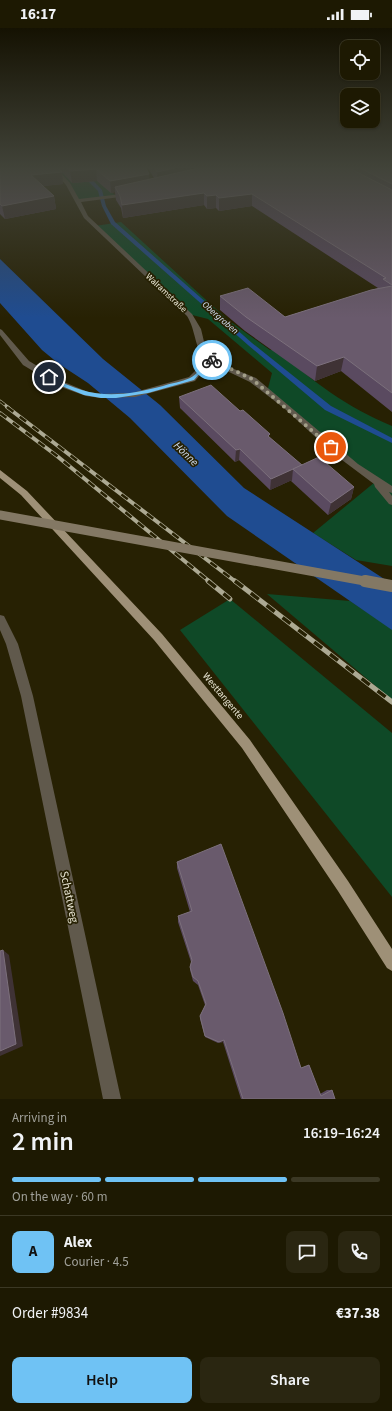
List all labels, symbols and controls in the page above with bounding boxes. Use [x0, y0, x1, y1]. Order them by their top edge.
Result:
text: 16:17 [20, 4, 56, 25]
map controls [340, 40, 380, 128]
button: locate [340, 40, 380, 80]
button: layers [340, 88, 380, 128]
street label: Walramstraße [142, 270, 190, 316]
water label: Obergraben [199, 299, 241, 338]
courier [192, 340, 232, 380]
icon: bike [201, 349, 223, 371]
pin [32, 360, 66, 394]
icon: home [38, 366, 60, 388]
pin [314, 430, 348, 464]
icon: bag [320, 436, 342, 458]
water label: Hönne [170, 438, 202, 470]
street label: Westtangente [199, 670, 247, 722]
street label: Schattweg [55, 869, 83, 925]
text: Arriving in [12, 1109, 67, 1127]
text: 2 min [12, 1123, 74, 1160]
text: 16:19–16:24 [303, 1123, 380, 1144]
text: On the way · 60 m [12, 1188, 107, 1206]
button: chat [286, 1231, 328, 1273]
button: phone [338, 1231, 380, 1273]
text: Alex [64, 1232, 92, 1253]
text: A [29, 1241, 37, 1262]
text: Courier · 4.5 [64, 1253, 129, 1271]
text: Order #9834 [12, 1303, 88, 1324]
text: €37.38 [336, 1303, 380, 1324]
button: Help [12, 1357, 192, 1403]
button: Share [200, 1357, 380, 1403]

